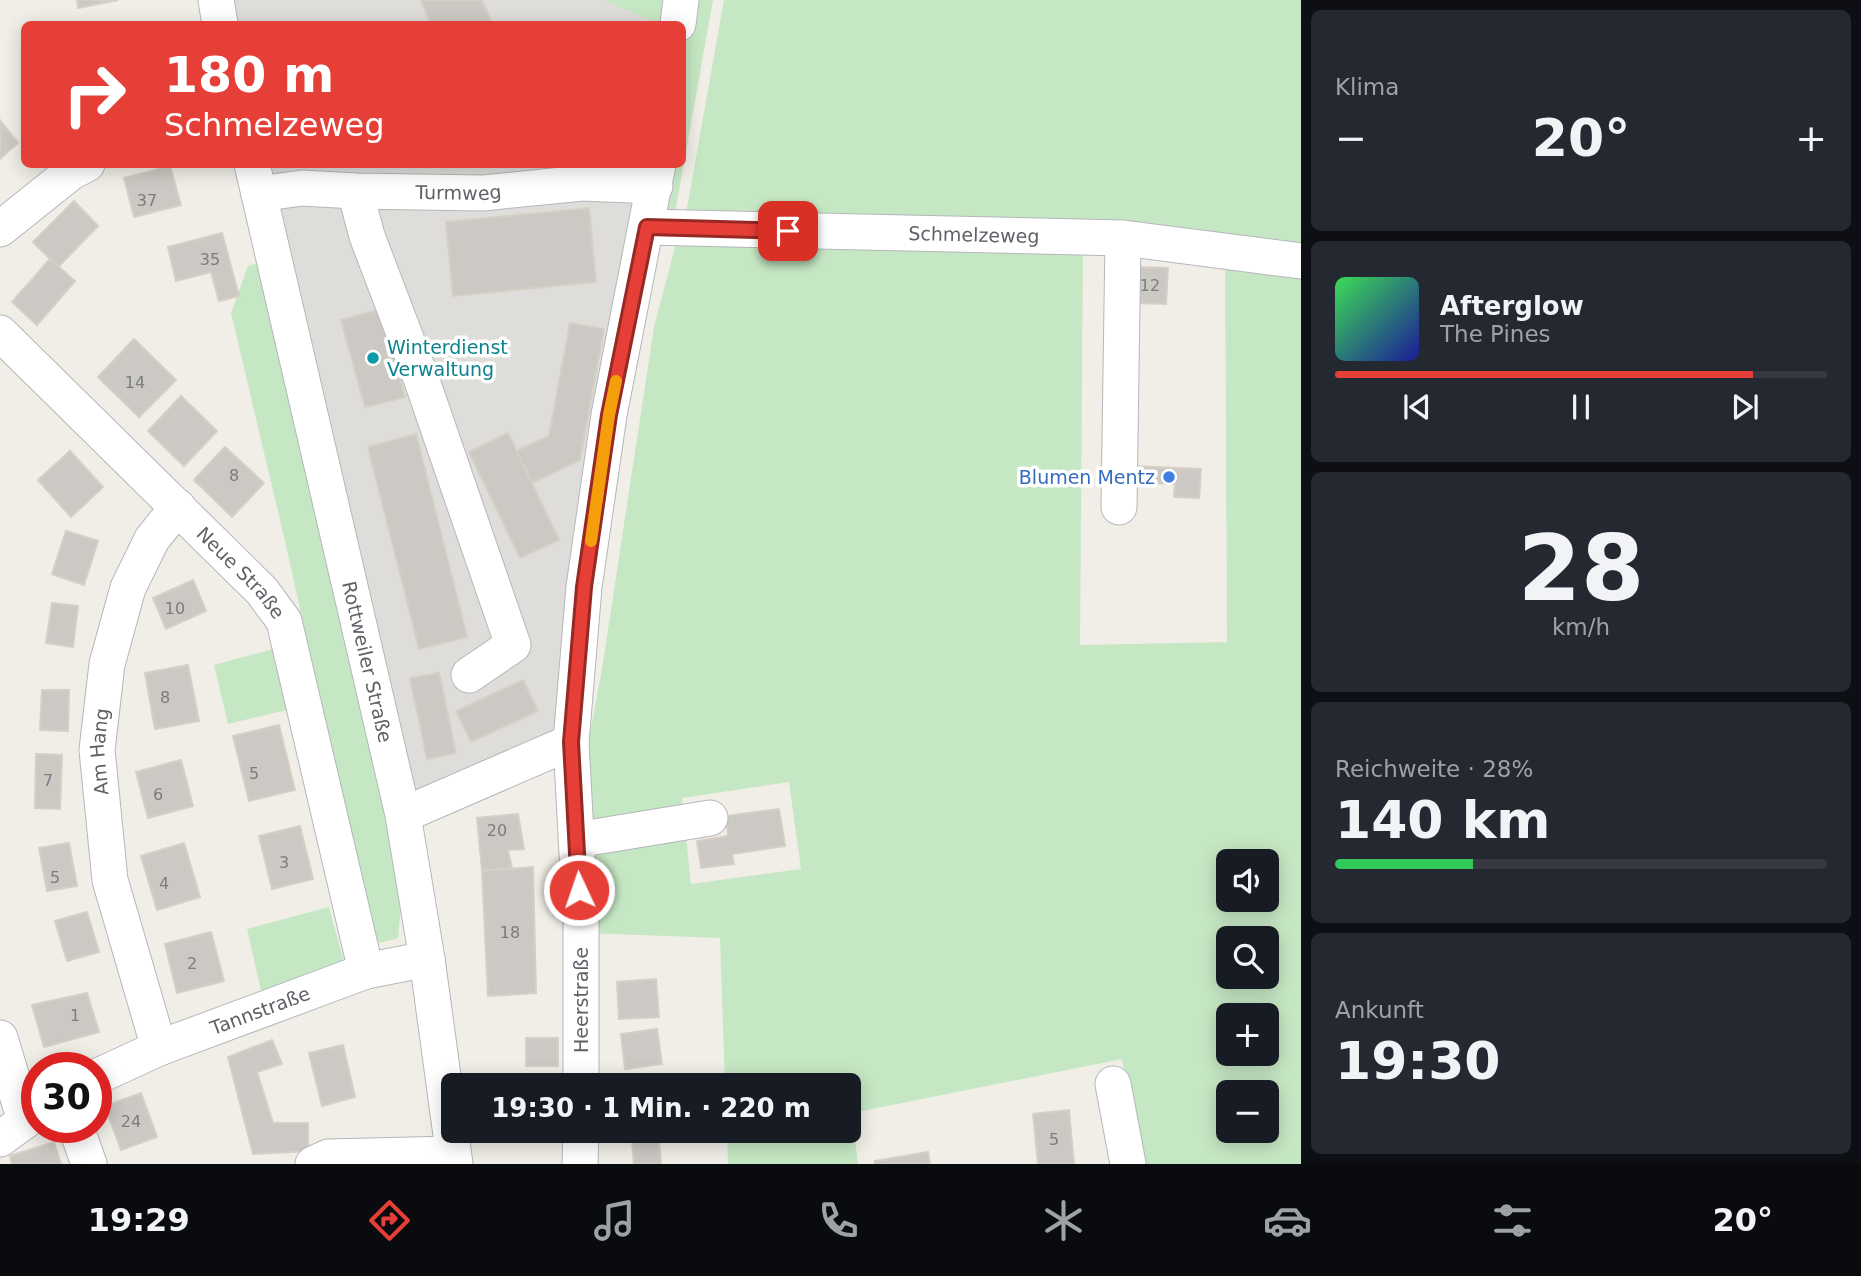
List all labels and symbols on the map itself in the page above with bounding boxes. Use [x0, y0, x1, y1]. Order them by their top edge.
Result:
street label: Turmweg [414, 180, 503, 204]
house number: 37 [137, 191, 157, 210]
pin [758, 201, 818, 261]
street label: Schmelzeweg [908, 222, 1040, 247]
house number: 35 [200, 250, 220, 269]
house number: 12 [1140, 276, 1160, 295]
place label: Winterdienst Verwaltung [387, 336, 508, 380]
marker: Winterdienst Verwaltung [365, 350, 381, 366]
house number: 14 [125, 373, 145, 392]
house number: 8 [229, 466, 239, 485]
place label: Blumen Mentz [1019, 466, 1155, 488]
marker: Blumen Mentz [1161, 469, 1177, 485]
street label: Neue Straße [192, 522, 289, 623]
street label: Rottweiler Straße [338, 579, 397, 745]
house number: 10 [165, 599, 185, 618]
house number: 8 [160, 688, 170, 707]
street label: Am Hang [85, 707, 113, 796]
house number: 5 [249, 764, 259, 783]
house number: 7 [43, 771, 53, 790]
house number: 6 [153, 785, 163, 804]
house number: 20 [487, 821, 507, 840]
house number: 3 [279, 853, 289, 872]
position arrow [542, 853, 616, 927]
house number: 5 [50, 868, 60, 887]
house number: 4 [159, 874, 169, 893]
house number: 18 [500, 923, 520, 942]
street label: Heerstraße [570, 947, 592, 1053]
house number: 2 [187, 954, 197, 973]
street label: Tannstraße [206, 982, 313, 1039]
house number: 1 [70, 1006, 80, 1025]
speed limit sign: 30 [21, 1052, 112, 1143]
house number: 24 [121, 1112, 141, 1131]
house number: 5 [1049, 1130, 1059, 1149]

